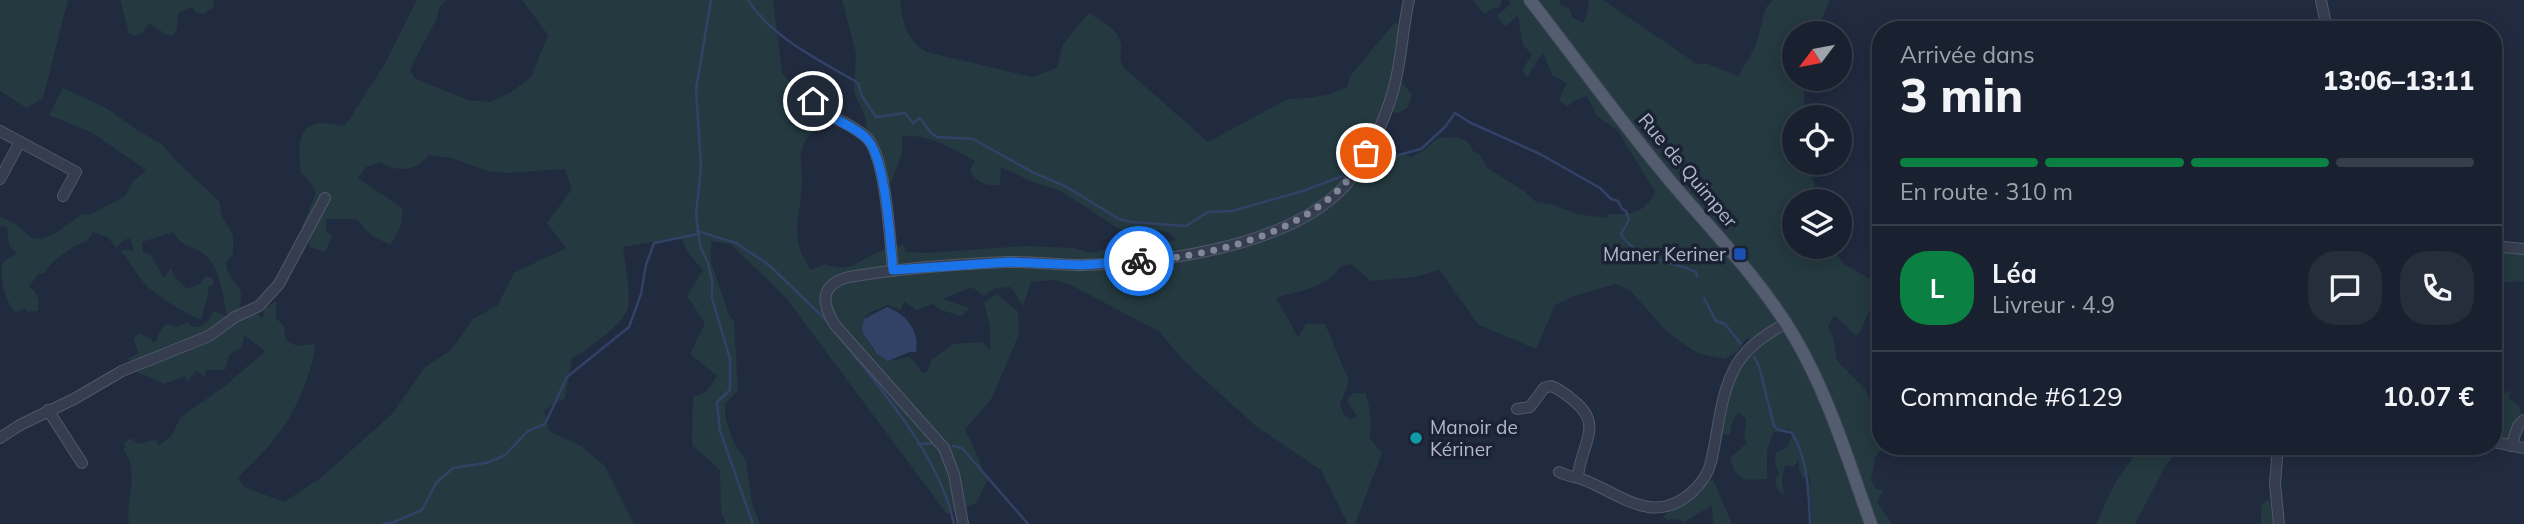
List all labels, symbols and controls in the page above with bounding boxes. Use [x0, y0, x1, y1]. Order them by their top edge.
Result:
north arrow [1782, 21, 1852, 91]
map controls [1782, 21, 1852, 259]
text: Arrivée dans [1900, 40, 2035, 69]
text: 13:06–13:11 [2323, 64, 2474, 97]
text: 3 min [1900, 66, 2023, 124]
pin [783, 71, 843, 131]
icon: home [794, 82, 832, 120]
button: locate [1782, 105, 1852, 175]
street label: Rue de Quimper [1633, 108, 1743, 232]
pin [1336, 123, 1396, 183]
icon: bag [1347, 134, 1385, 172]
text: En route · 310 m [1900, 177, 2073, 206]
button: layers [1782, 189, 1852, 259]
courier [1104, 226, 1174, 296]
icon: bike [1120, 242, 1158, 280]
place label: Maner Keriner [1603, 242, 1726, 266]
marker: Maner Keriner [1732, 246, 1748, 262]
button: chat [2308, 251, 2382, 325]
button: phone [2400, 251, 2474, 325]
text: Léa [1992, 257, 2037, 290]
text: L [1930, 272, 1944, 305]
text: Livreur · 4.9 [1992, 290, 2115, 319]
text: Commande #6129 [1900, 380, 2123, 413]
text: 10.07 € [2382, 380, 2474, 413]
place label: Manoir de Kériner [1430, 415, 1518, 461]
marker: Manoir de Kériner [1408, 430, 1424, 446]

